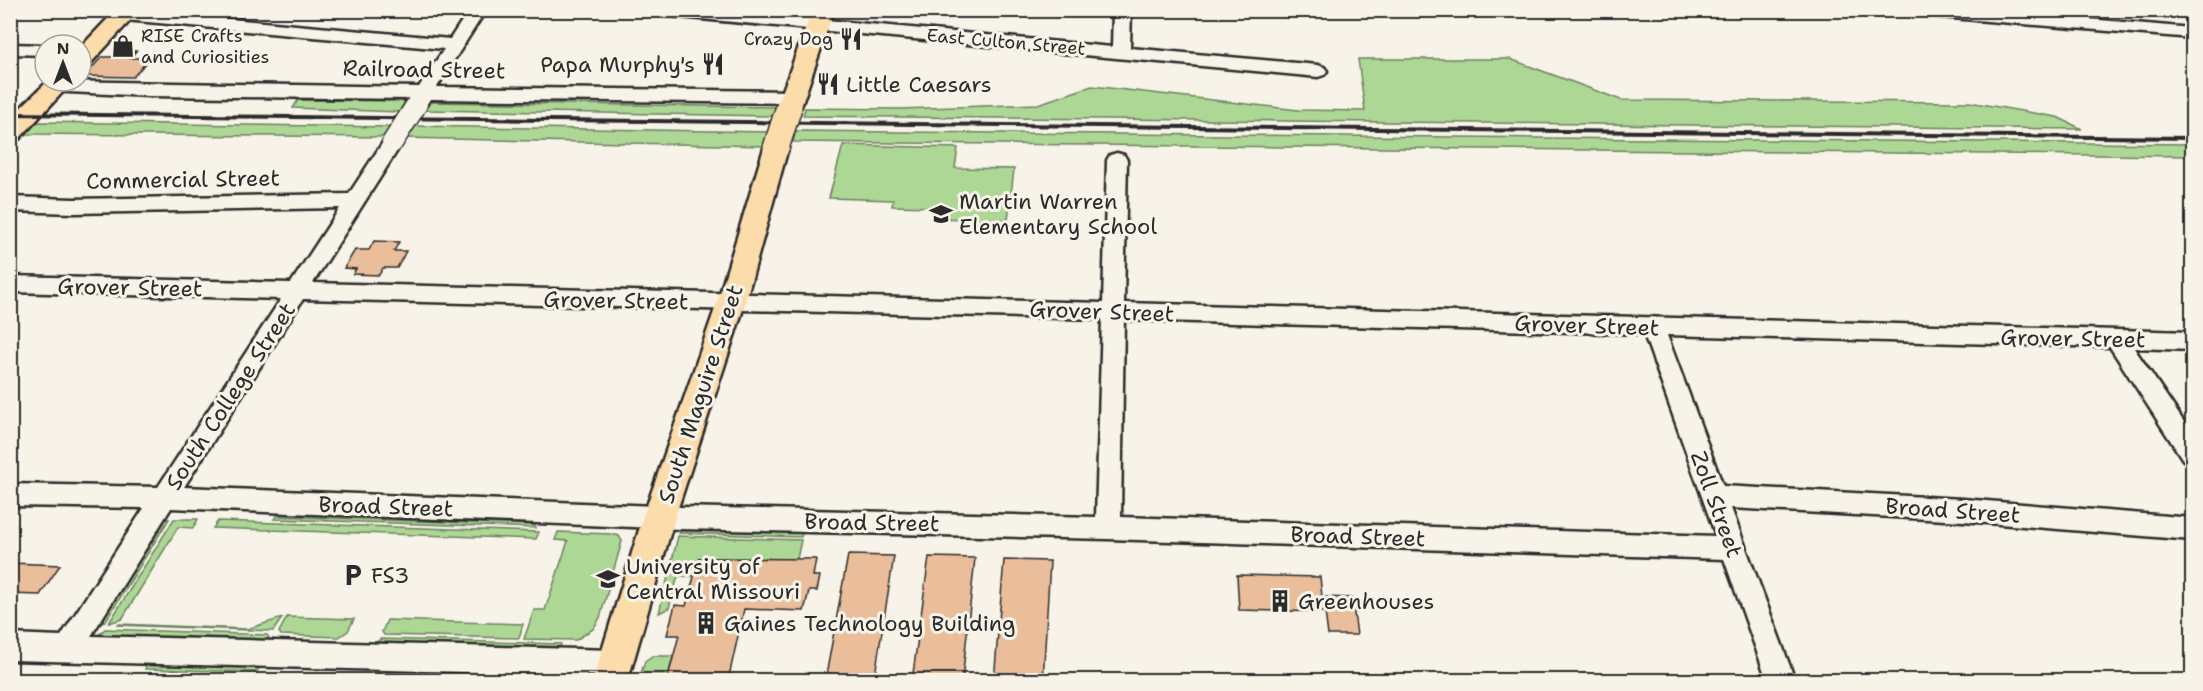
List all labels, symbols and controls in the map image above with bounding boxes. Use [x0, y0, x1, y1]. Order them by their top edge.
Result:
street label: East Culton Street [926, 23, 1086, 61]
place label: RISE Crafts and Curiosities [141, 24, 270, 69]
restaurant icon: Crazy Dog [838, 26, 864, 52]
place label: Crazy Dog [744, 27, 833, 51]
north arrow [33, 33, 93, 93]
shop icon: RISE Crafts and Curiosities [110, 33, 136, 59]
text: N [57, 38, 69, 59]
place label: Papa Murphy's [540, 50, 695, 79]
restaurant icon: Papa Murphy's [700, 51, 726, 77]
street label: Railroad Street [342, 54, 506, 85]
place label: Little Caesars [846, 70, 992, 99]
restaurant icon: Little Caesars [815, 71, 841, 97]
street label: Commercial Street [86, 163, 280, 196]
place label: Martin Warren Elementary School [959, 187, 1157, 241]
school or university icon: Martin Warren Elementary School [928, 201, 954, 227]
street label: Grover Street [57, 272, 203, 303]
street label: South Maguire Street [651, 281, 750, 507]
street label: Grover Street [543, 285, 689, 316]
street label: Grover Street [1029, 294, 1175, 329]
street label: South College Street [159, 297, 302, 496]
street label: Grover Street [1514, 308, 1660, 343]
street label: Grover Street [2000, 323, 2146, 354]
street label: Zoll Street [1684, 447, 1749, 561]
street label: Broad Street [318, 490, 454, 523]
street label: Broad Street [1885, 491, 2021, 530]
street label: Broad Street [804, 507, 940, 538]
street label: Broad Street [1290, 520, 1426, 553]
place label: University of Central Missouri [626, 552, 800, 606]
place label: FS3 [371, 561, 409, 590]
parking icon: FS3 [340, 562, 366, 588]
school or university icon: University of Central Missouri [595, 566, 621, 592]
place label: Greenhouses [1298, 587, 1434, 616]
building icon: Greenhouses [1267, 588, 1293, 614]
place label: Gaines Technology Building [724, 609, 1015, 638]
building icon: Gaines Technology Building [693, 610, 719, 636]

